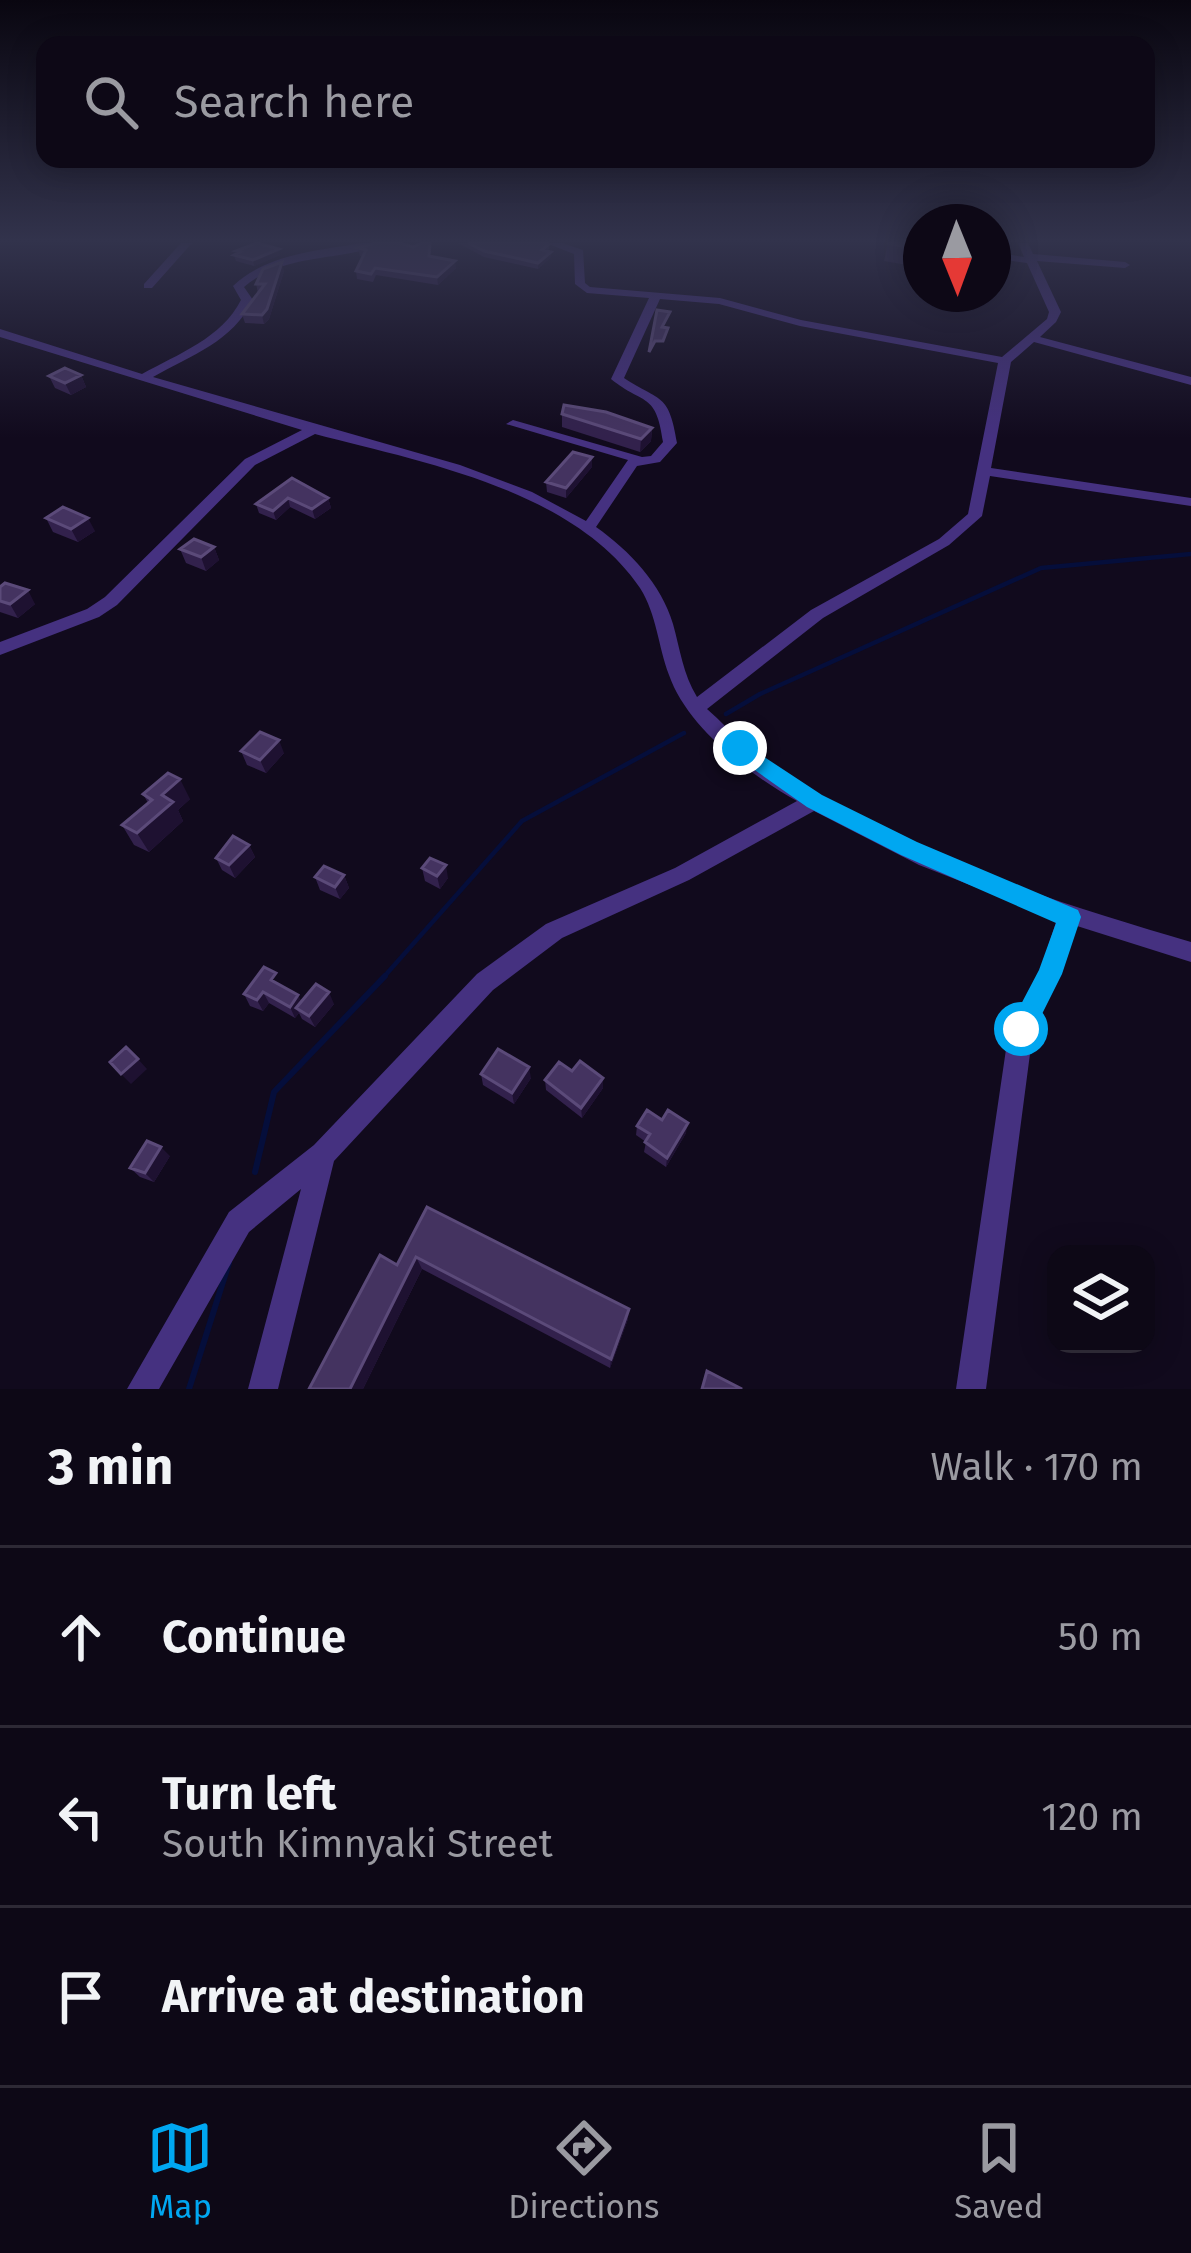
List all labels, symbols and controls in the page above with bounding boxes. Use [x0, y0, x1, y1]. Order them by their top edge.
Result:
search box [36, 36, 1155, 168]
icon: search [78, 69, 144, 135]
text: Search here [174, 75, 414, 129]
north arrow [903, 204, 1011, 312]
route end [713, 721, 767, 775]
route start [994, 1002, 1048, 1056]
map controls [1047, 1245, 1155, 1353]
button: layers [1047, 1245, 1155, 1353]
text: 3 min [48, 1436, 174, 1498]
text: Walk · 170 m [930, 1444, 1143, 1490]
icon: ahead [48, 1604, 114, 1670]
text: Continue [162, 1610, 346, 1664]
text: 50 m [1058, 1614, 1143, 1660]
text: Turn left [162, 1767, 336, 1821]
icon: left [48, 1784, 114, 1850]
text: 120 m [1041, 1794, 1143, 1840]
text: South Kimnyaki Street [162, 1821, 553, 1867]
icon: arrive [48, 1964, 114, 2030]
text: Arrive at destination [162, 1970, 585, 2024]
tab: Map [147, 2115, 213, 2227]
tab: Directions [508, 2115, 660, 2227]
tab: Saved [954, 2115, 1044, 2227]

